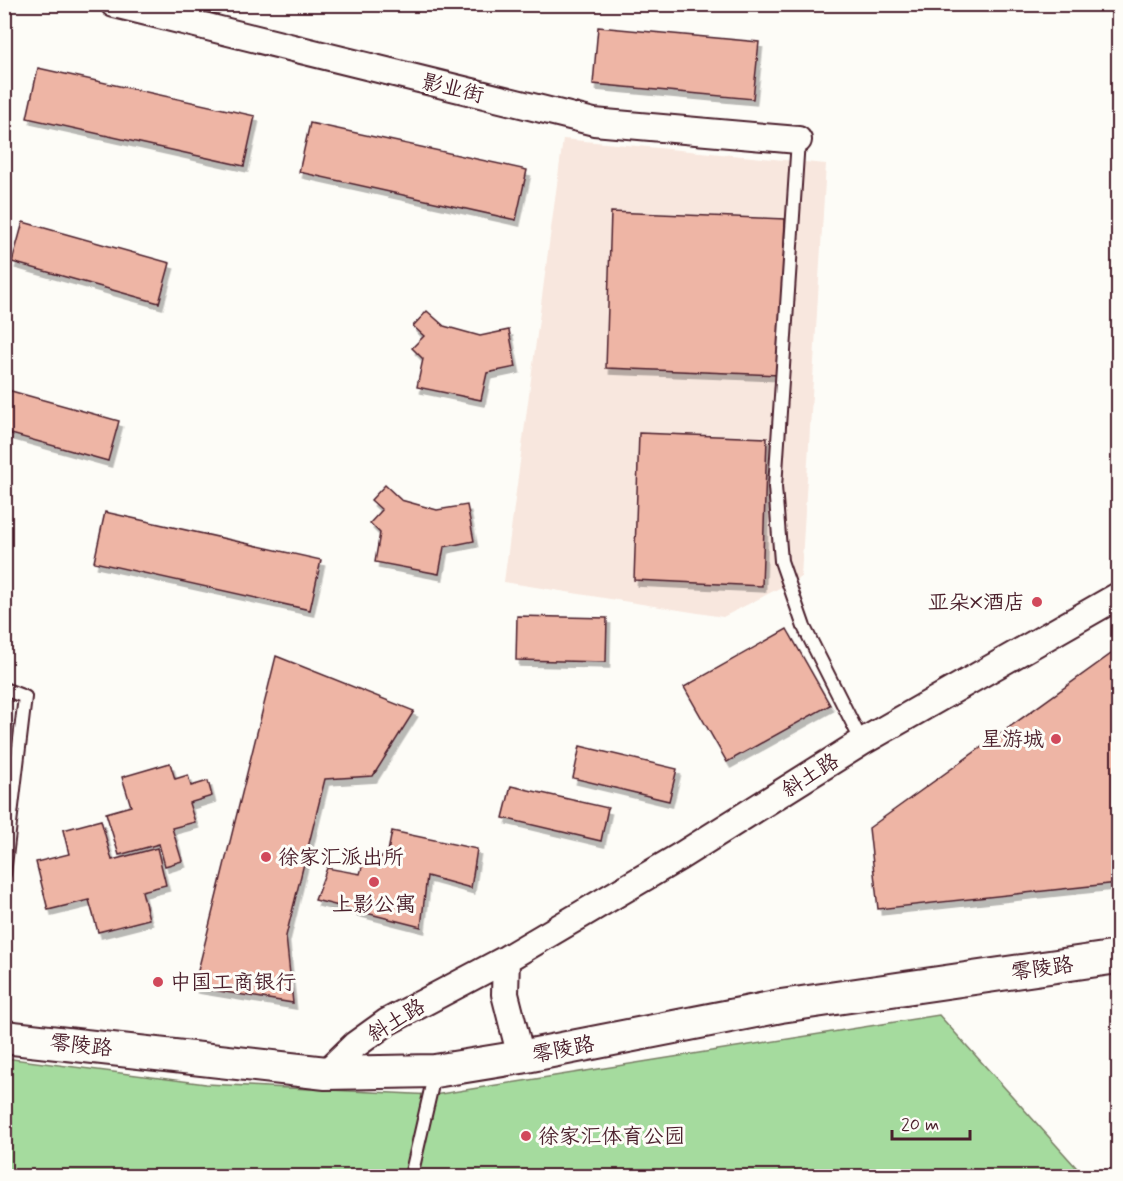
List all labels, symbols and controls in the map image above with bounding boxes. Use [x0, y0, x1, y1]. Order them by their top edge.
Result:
street label: 影业街 [419, 68, 487, 110]
place label: 亚朵X酒店 [928, 589, 1025, 617]
marker: 亚朵X酒店 [1030, 595, 1044, 609]
place label: 星游城 [981, 726, 1044, 754]
marker: 星游城 [1049, 732, 1063, 746]
street label: 斜土路 [776, 747, 845, 804]
place label: 徐家汇派出所 [278, 844, 404, 872]
marker: 徐家汇派出所 [259, 850, 273, 864]
marker: 上影公寓 [367, 875, 381, 889]
place label: 上影公寓 [332, 891, 416, 919]
street label: 零陵路 [1009, 951, 1075, 987]
place label: 中国工商银行 [170, 969, 296, 997]
marker: 中国工商银行 [151, 975, 165, 989]
street label: 斜土路 [362, 993, 431, 1049]
street label: 零陵路 [48, 1029, 114, 1063]
street label: 零陵路 [530, 1030, 597, 1070]
scale bar [892, 1103, 970, 1141]
text: 20 m [901, 1113, 939, 1137]
place label: 徐家汇体育公园 [538, 1123, 685, 1151]
marker: 徐家汇体育公园 [519, 1129, 533, 1143]

